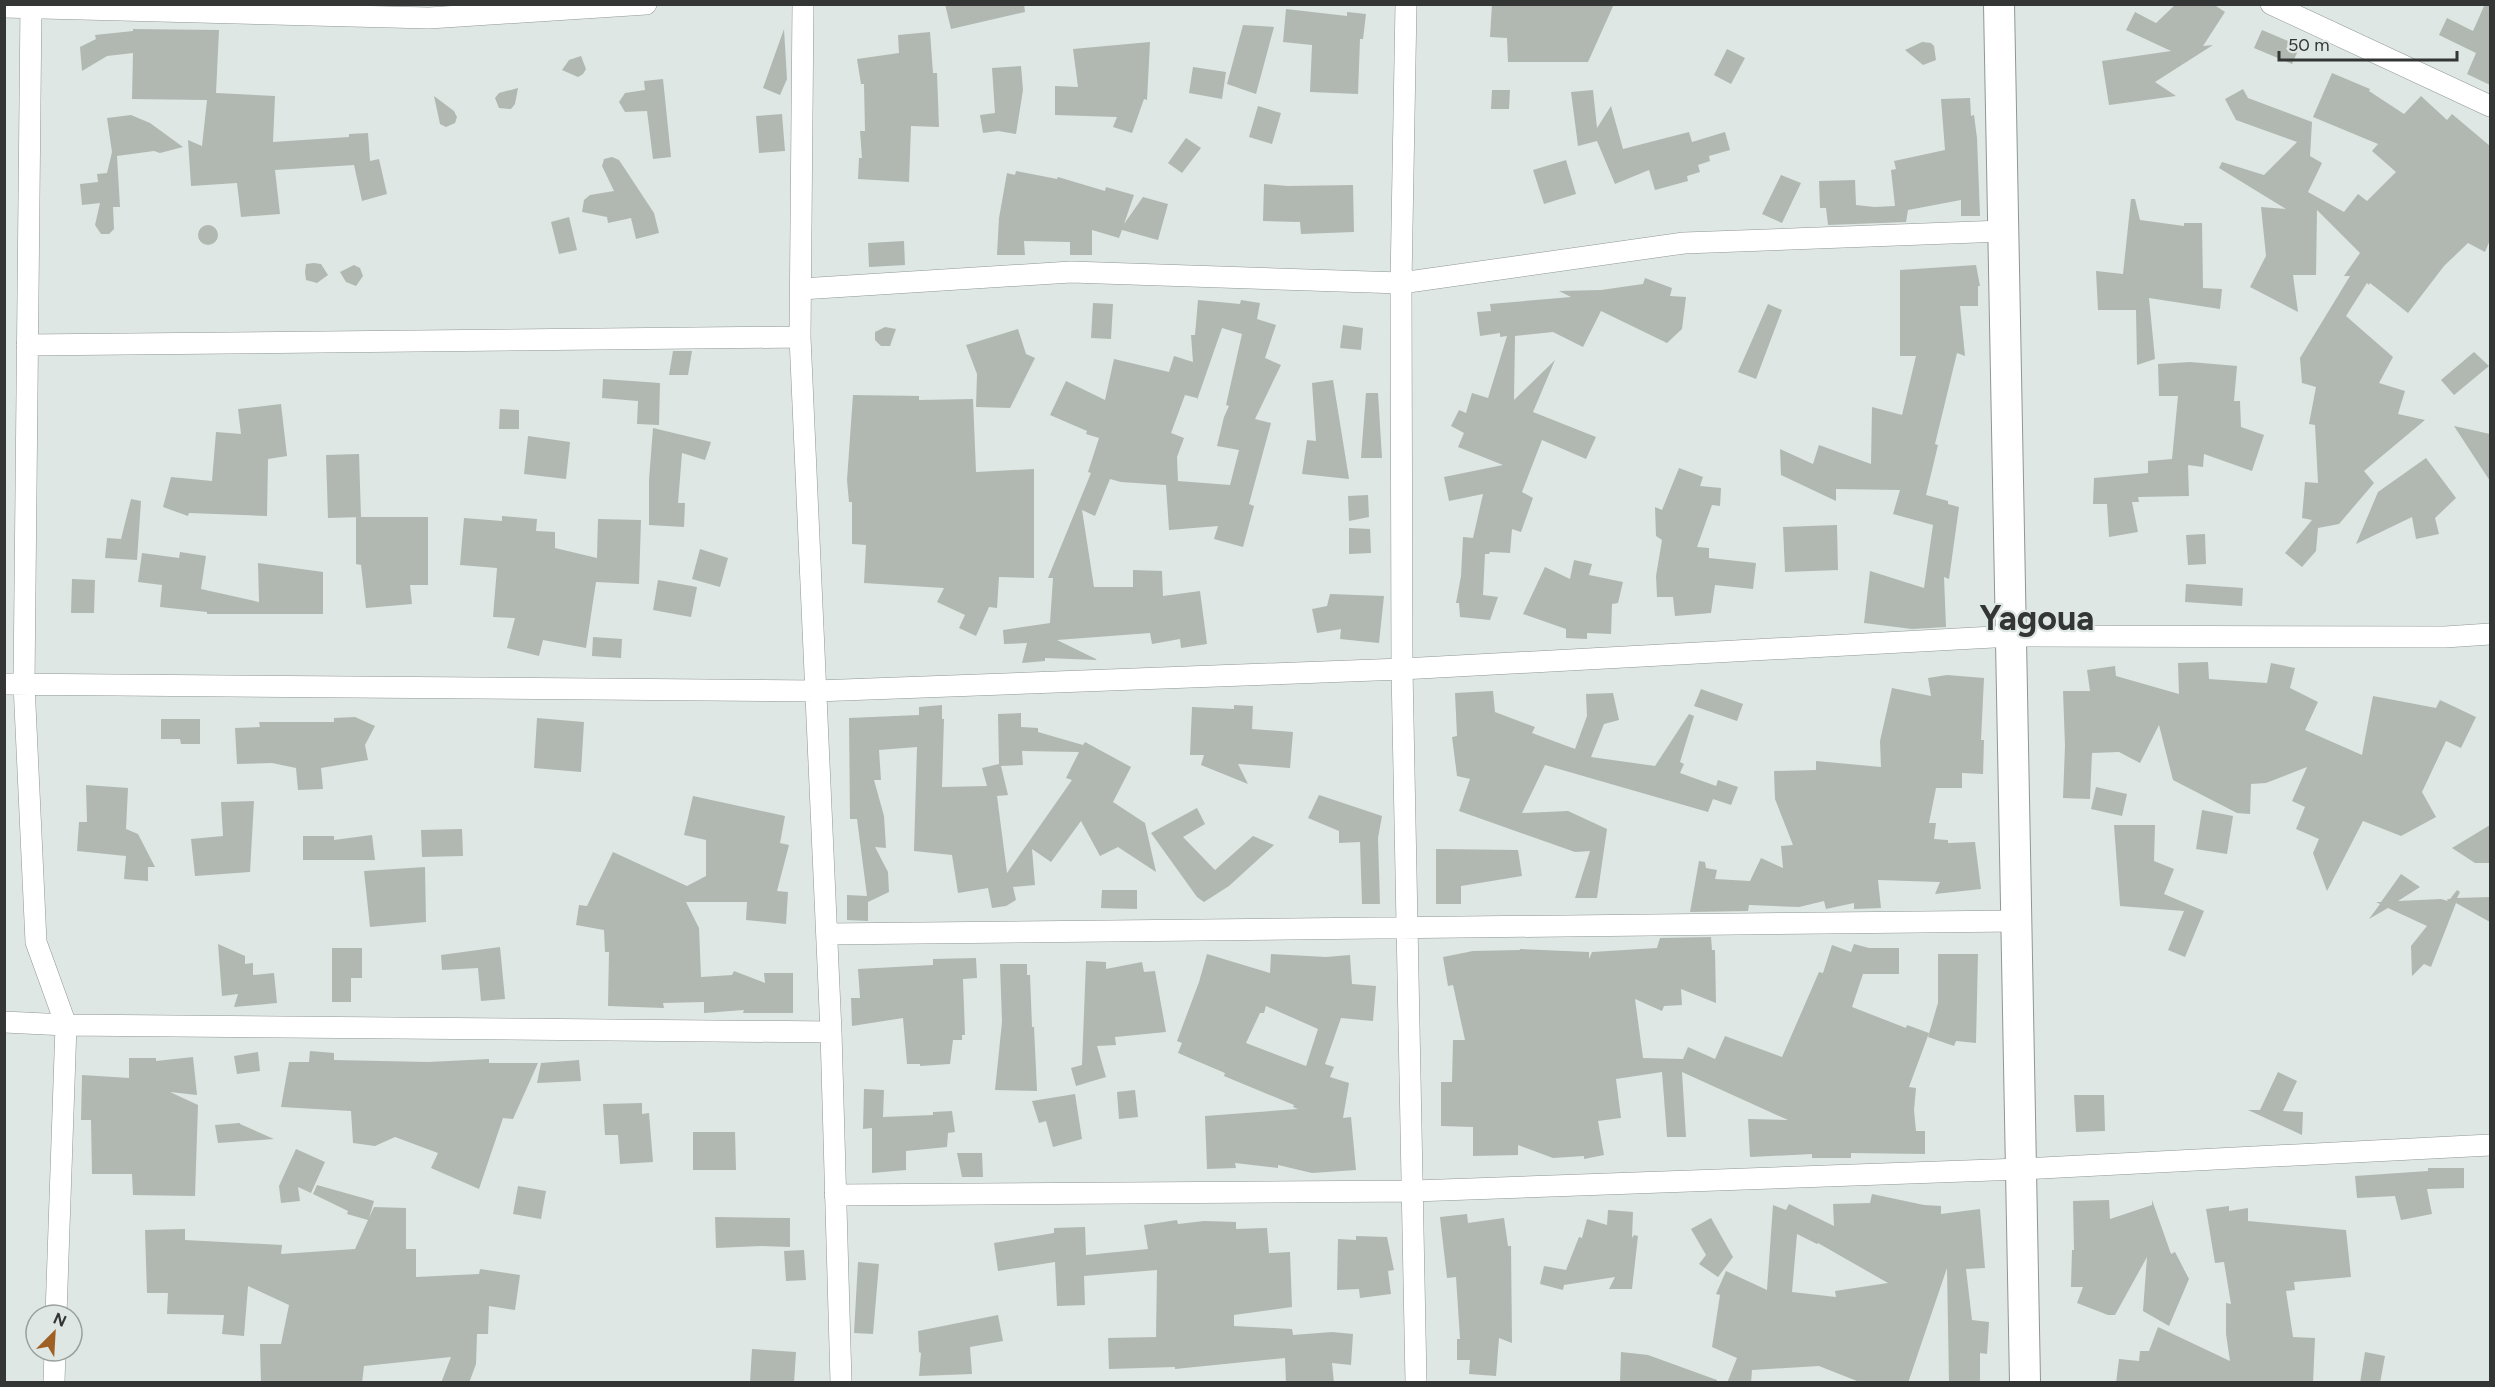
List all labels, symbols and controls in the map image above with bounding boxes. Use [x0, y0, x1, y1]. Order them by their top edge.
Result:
scale bar [2279, 24, 2458, 62]
text: 50 m [2288, 34, 2330, 56]
district label: Yagoua [1980, 598, 2094, 639]
north arrow [24, 1303, 84, 1363]
text: N [50, 1309, 69, 1331]

